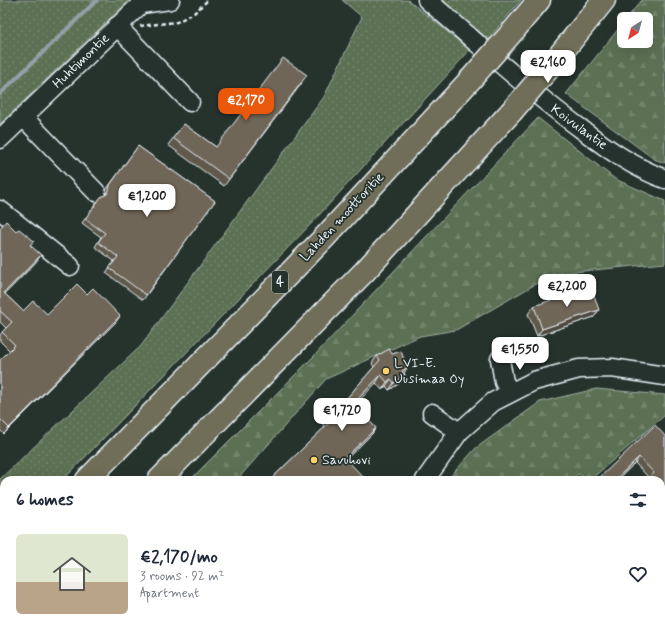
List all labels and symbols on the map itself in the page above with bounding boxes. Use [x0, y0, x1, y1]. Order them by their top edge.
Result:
north arrow [617, 12, 653, 48]
street label: Huhtimontie [49, 29, 113, 93]
pin: €2,160 [515, 50, 581, 84]
pin: €2,170 [213, 88, 279, 122]
street label: Koivulantie [547, 100, 611, 154]
street label: Lahden moottoritie [296, 168, 388, 266]
pin: €1,200 [114, 184, 180, 218]
road number: 4 [272, 271, 288, 293]
pin: €2,200 [534, 274, 600, 308]
pin: €1,550 [487, 337, 553, 371]
place label: LVI-E. Uusimaa Oy [394, 354, 464, 388]
marker: LVI-E. Uusimaa Oy [381, 366, 391, 376]
pin: €1,720 [309, 398, 375, 432]
place label: Savuhovi [322, 451, 371, 469]
marker: Savuhovi [309, 455, 319, 465]

